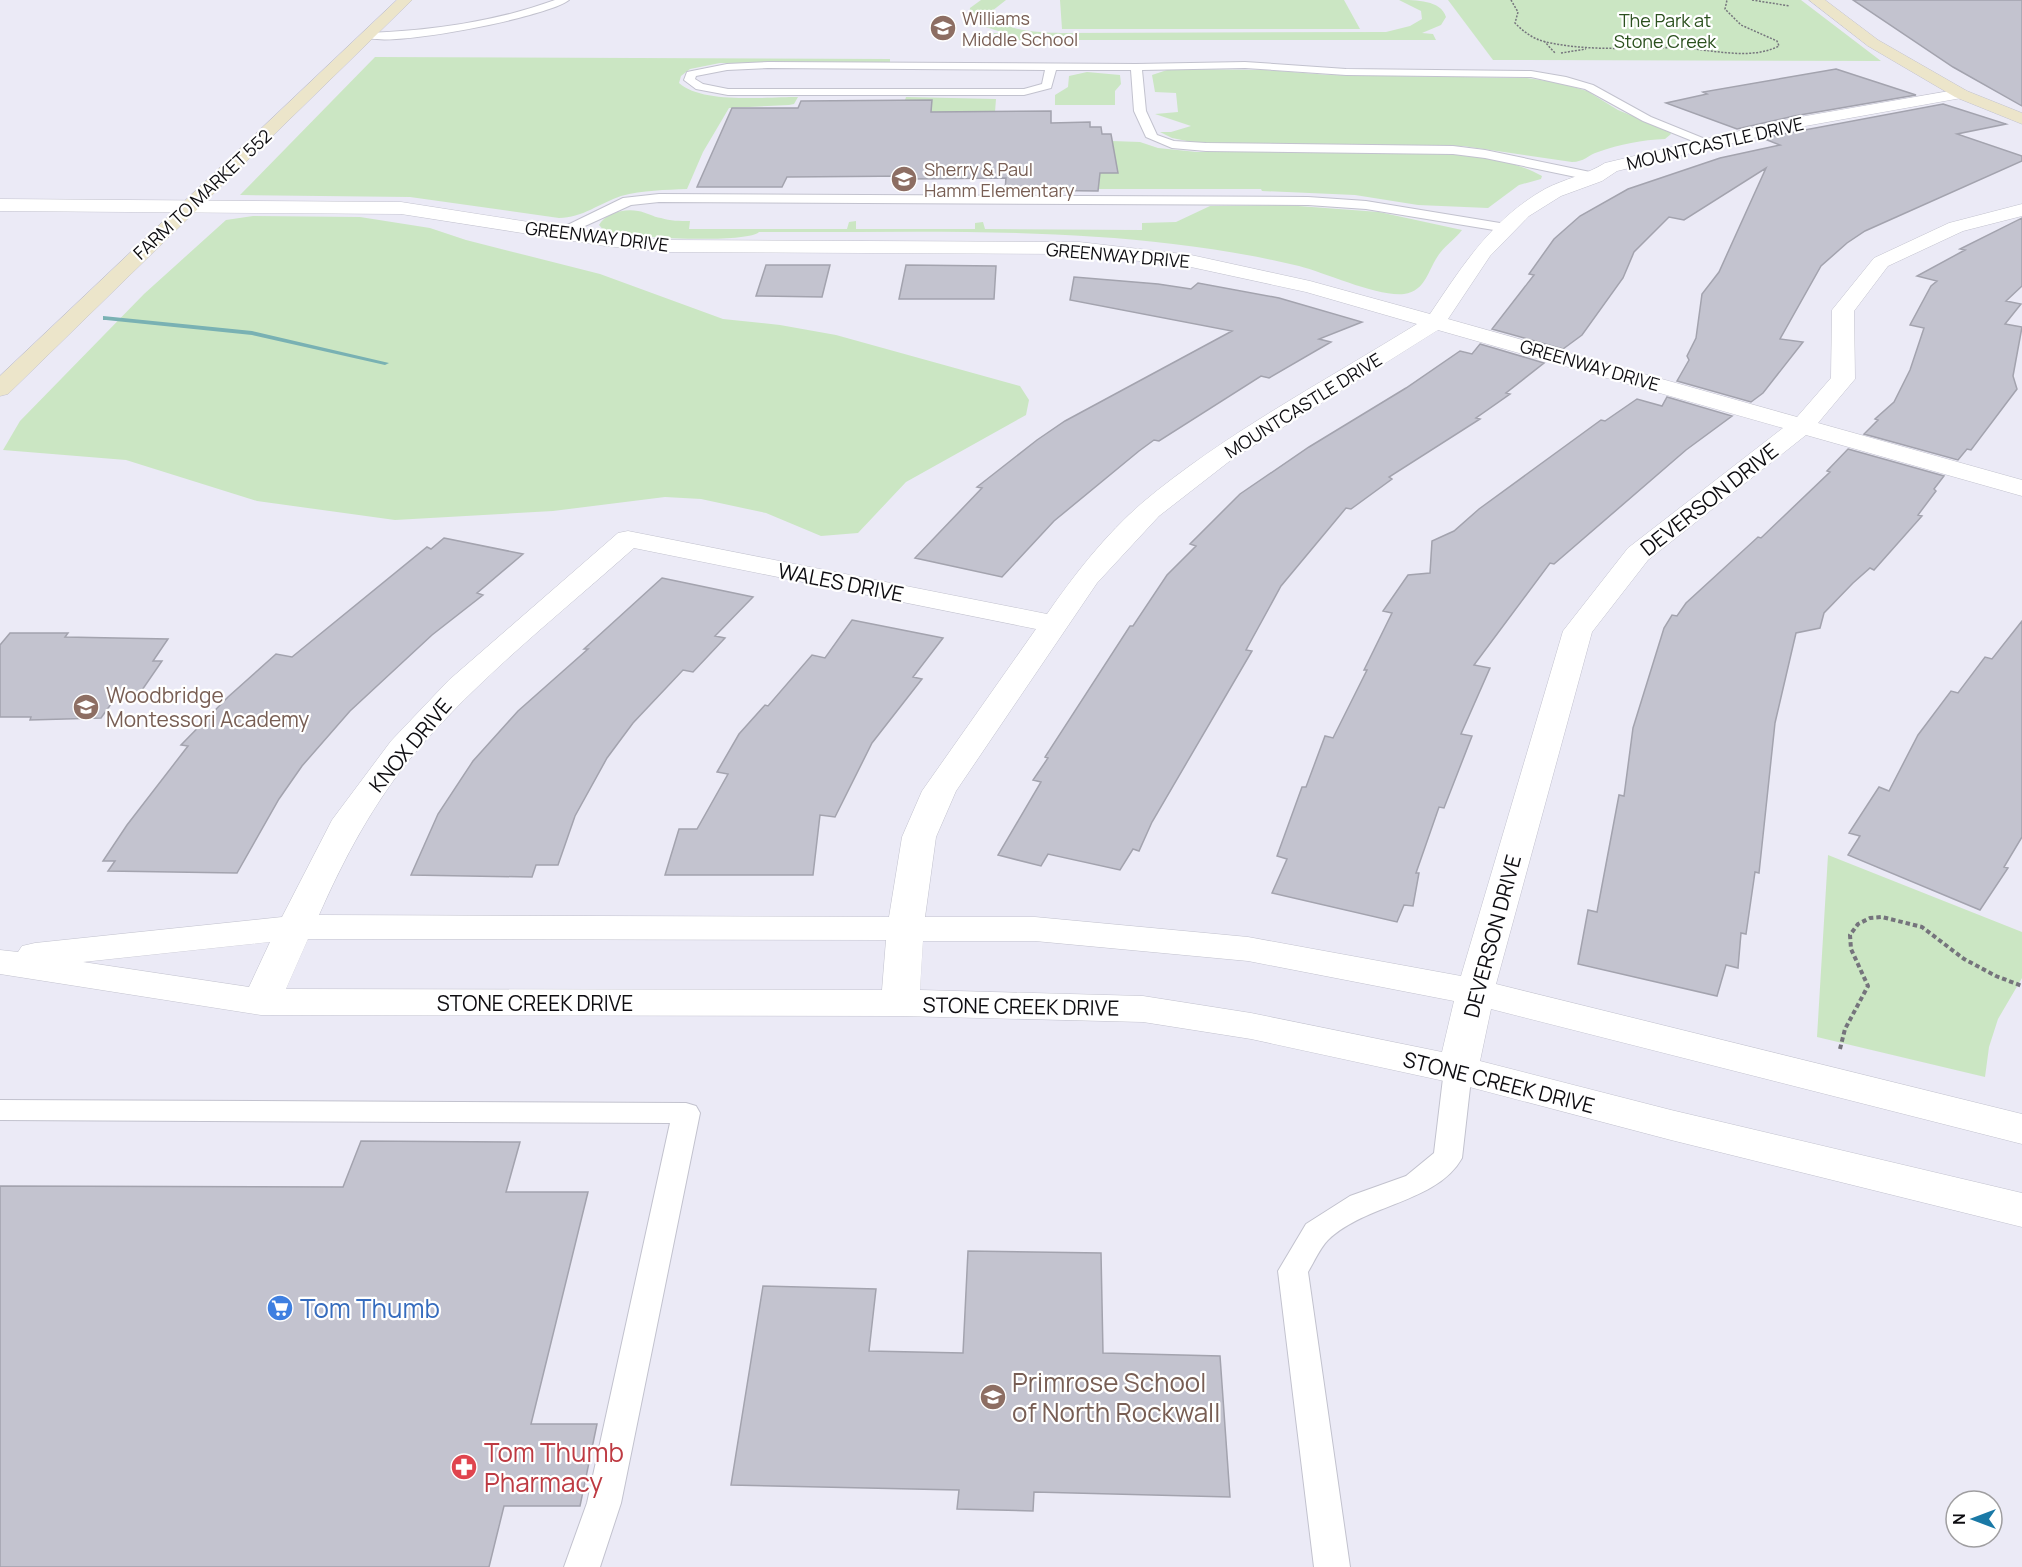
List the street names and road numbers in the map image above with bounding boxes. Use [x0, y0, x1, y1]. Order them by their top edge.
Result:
street label: MOUNTCASTLE DRIVE [1624, 111, 1806, 175]
street label: FARM TO MARKET 552 [128, 124, 276, 264]
street label: GREENWAY DRIVE [524, 215, 670, 257]
street label: GREENWAY DRIVE [1045, 237, 1191, 273]
street label: GREENWAY DRIVE [1517, 334, 1663, 396]
street label: MOUNTCASTLE DRIVE [1220, 347, 1386, 463]
street label: DEVERSON DRIVE [1634, 436, 1784, 562]
street label: WALES DRIVE [776, 556, 906, 608]
street label: KNOX DRIVE [362, 692, 458, 798]
street label: DEVERSON DRIVE [1457, 851, 1527, 1021]
street label: STONE CREEK DRIVE [437, 989, 633, 1017]
street label: STONE CREEK DRIVE [922, 990, 1120, 1022]
street label: STONE CREEK DRIVE [1400, 1045, 1598, 1119]

